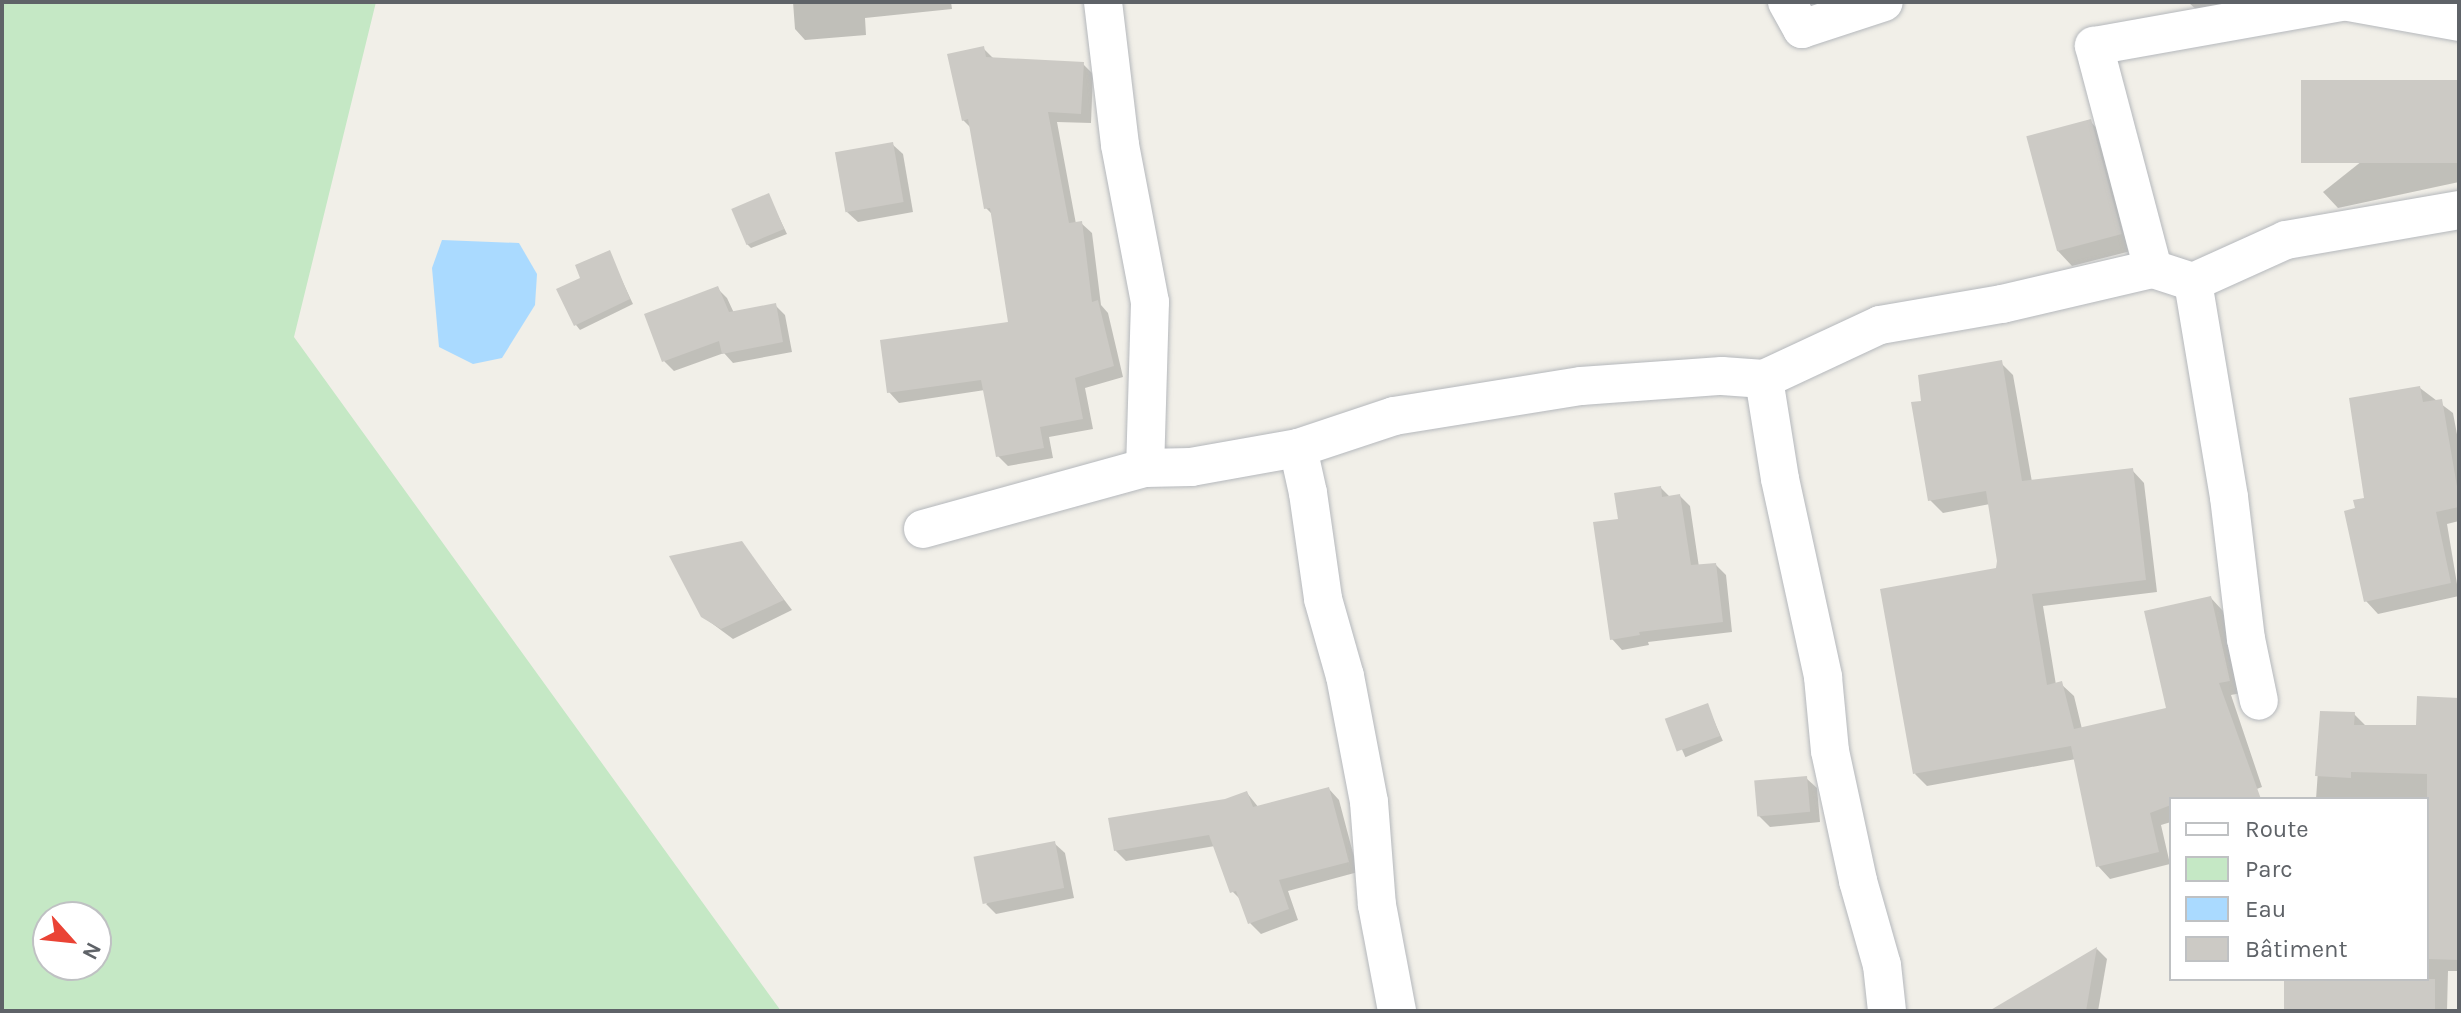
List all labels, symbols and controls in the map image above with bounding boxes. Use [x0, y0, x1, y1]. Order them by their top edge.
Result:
legend [2169, 797, 2429, 981]
text: Route [2245, 815, 2309, 843]
text: Parc [2245, 855, 2293, 883]
text: Eau [2245, 895, 2286, 923]
north arrow [32, 901, 112, 981]
text: Bâtiment [2245, 935, 2348, 963]
text: N [76, 938, 107, 964]

